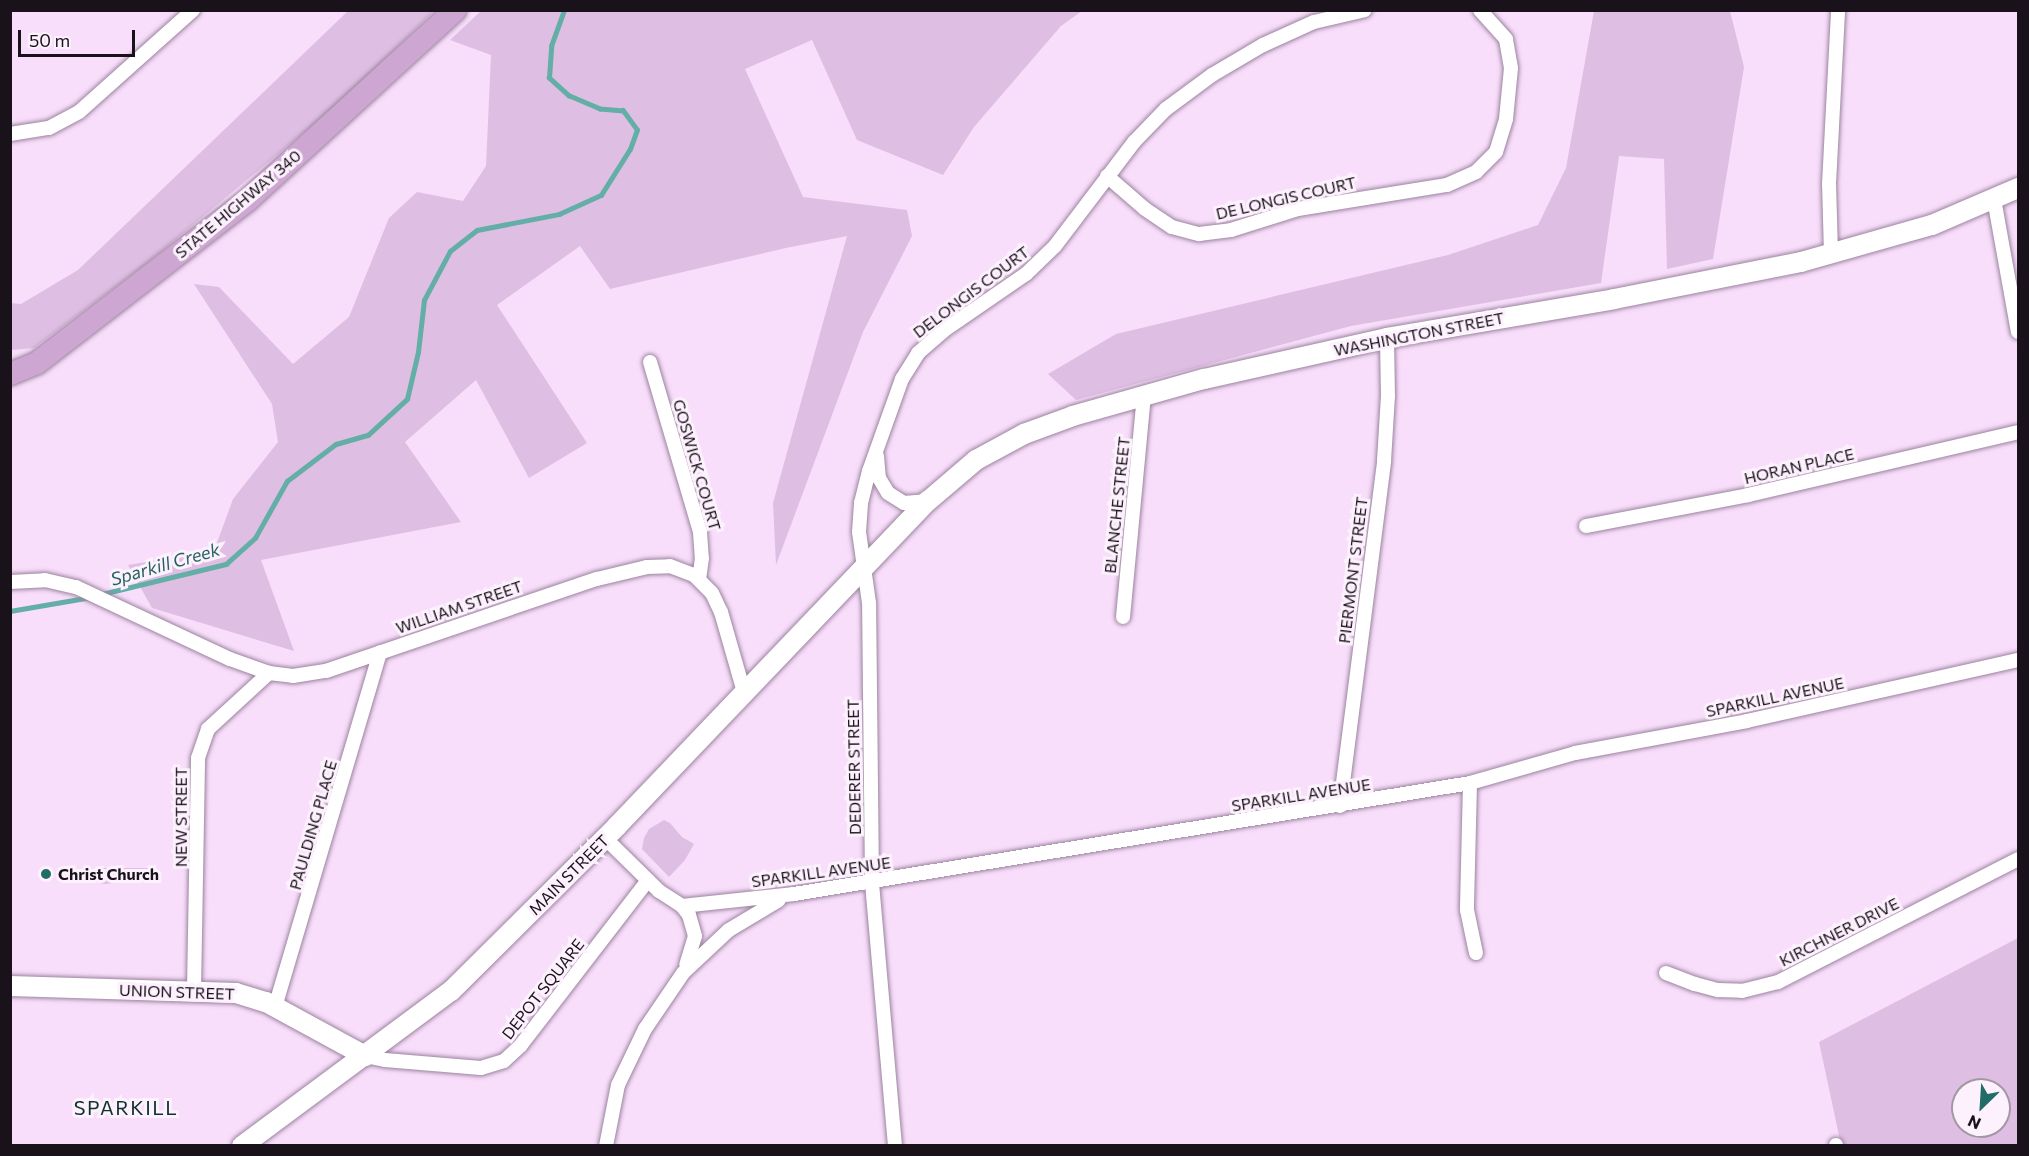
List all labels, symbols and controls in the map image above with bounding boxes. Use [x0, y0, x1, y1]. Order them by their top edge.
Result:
scale bar [21, 18, 138, 56]
text: 50 m [29, 29, 70, 51]
street label: STATE HIGHWAY 340 [171, 146, 305, 262]
street label: DE LONGIS COURT [1214, 173, 1358, 223]
street label: DELONGIS COURT [909, 242, 1033, 342]
street label: WASHINGTON STREET [1332, 308, 1506, 360]
street label: GOSWICK COURT [669, 397, 725, 533]
street label: BLANCHE STREET [1100, 436, 1134, 574]
street label: HORAN PLACE [1742, 444, 1856, 488]
street label: PIERMONT STREET [1334, 496, 1372, 644]
water label: Sparkill Creek [108, 538, 222, 590]
street label: WILLIAM STREET [393, 576, 525, 638]
street label: SPARKILL AVENUE [1704, 673, 1846, 721]
street label: DEDERER STREET [843, 699, 865, 835]
street label: PAULDING PLACE [285, 758, 341, 892]
street label: NEW STREET [171, 767, 191, 867]
street label: SPARKILL AVENUE [1230, 775, 1372, 815]
street label: MAIN STREET [525, 831, 613, 919]
street label: SPARKILL AVENUE [750, 853, 892, 891]
place label: Christ Church [58, 864, 159, 884]
marker: Christ Church [39, 867, 53, 881]
street label: KIRCHNER DRIVE [1776, 894, 1902, 970]
street label: DEPOT SQUARE [498, 935, 588, 1043]
street label: UNION STREET [119, 980, 235, 1004]
north arrow [1951, 1078, 2011, 1138]
district label: SPARKILL [74, 1095, 178, 1119]
text: N [1965, 1112, 1983, 1134]

